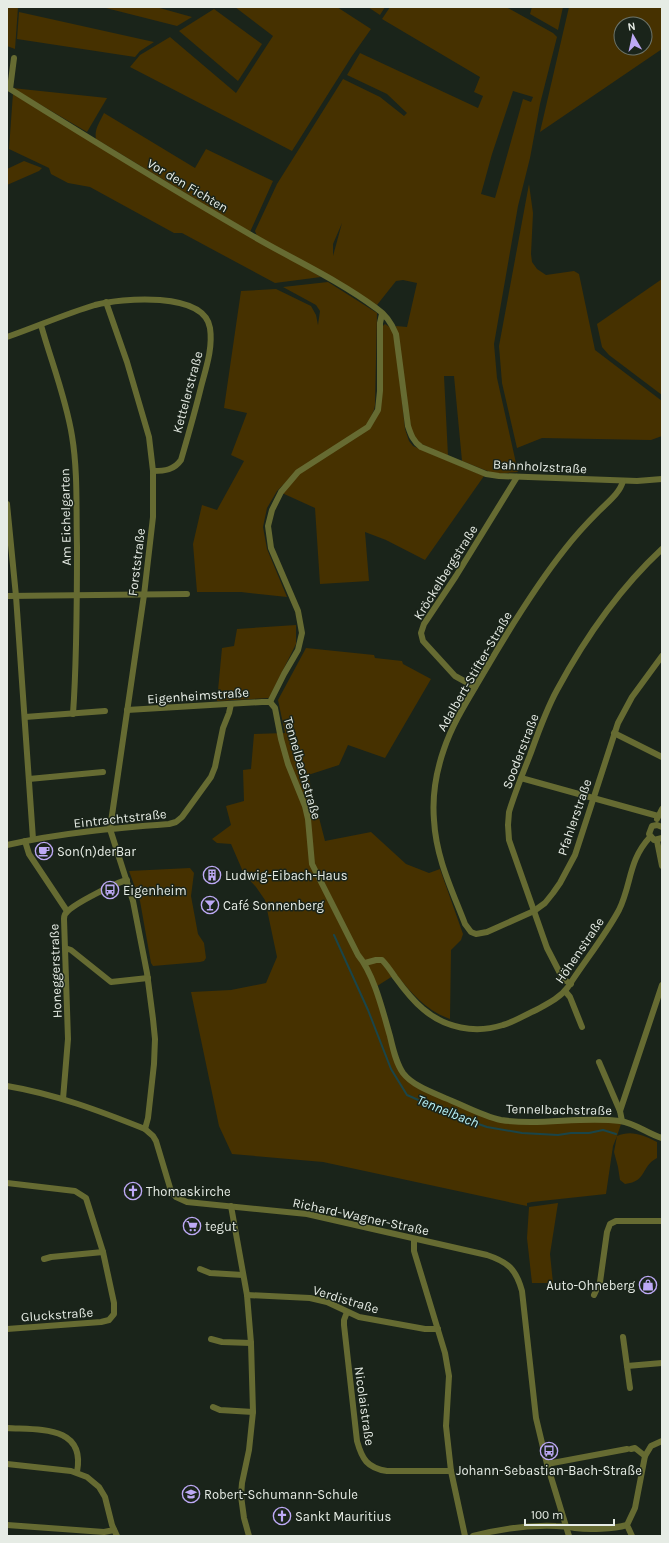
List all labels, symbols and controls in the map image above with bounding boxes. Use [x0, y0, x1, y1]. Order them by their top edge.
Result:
north arrow [613, 16, 653, 56]
text: N [627, 20, 636, 34]
street label: Vor den Fichten [145, 155, 231, 215]
street label: Kettelerstraße [169, 349, 206, 435]
street label: Bahnholzstraße [493, 457, 588, 476]
street label: Am Eichelgarten [57, 468, 74, 566]
street label: Kröckelbergstraße [410, 522, 481, 622]
street label: Forststraße [125, 527, 148, 597]
street label: Adalbert-Stifter-Straße [434, 609, 515, 734]
street label: Eigenheimstraße [147, 684, 250, 707]
street label: Sooderstraße [499, 711, 542, 791]
street label: Tennelbachstraße [281, 715, 324, 821]
street label: Pfahlerstraße [554, 777, 595, 857]
street label: Eintrachtstraße [73, 806, 168, 831]
cafe icon: Son(n)derBar [34, 841, 54, 861]
place label: Son(n)derBar [57, 844, 136, 859]
building icon: Ludwig-Eibach-Haus [202, 865, 222, 885]
place label: Ludwig-Eibach-Haus [225, 868, 348, 883]
bus stop icon: Eigenheim [100, 880, 120, 900]
place label: Eigenheim [123, 883, 187, 898]
bar icon: Café Sonnenberg [200, 895, 220, 915]
place label: Café Sonnenberg [223, 898, 324, 913]
street label: Höhenstraße [552, 914, 607, 986]
street label: Honeggerstraße [46, 923, 65, 1019]
water label: Tennelbach [414, 1091, 481, 1132]
street label: Tennelbachstraße [506, 1101, 612, 1118]
church icon: Thomaskirche [123, 1181, 143, 1201]
place label: Thomaskirche [146, 1184, 231, 1199]
street label: Richard-Wagner-Straße [291, 1195, 431, 1238]
supermarket icon: tegut [182, 1216, 202, 1236]
place label: tegut [205, 1219, 237, 1234]
shop icon: Auto-Ohneberg [638, 1275, 658, 1295]
place label: Auto-Ohneberg [546, 1278, 636, 1293]
street label: Verdistraße [311, 1282, 381, 1317]
street label: Gluckstraße [21, 1304, 94, 1324]
street label: Nicolaistraße [352, 1366, 378, 1447]
bus stop icon: Johann-Sebastian-Bach-Straße [539, 1441, 559, 1461]
place label: Johann-Sebastian-Bach-Straße [456, 1463, 642, 1478]
school or university icon: Robert-Schumann-Schule [181, 1484, 201, 1504]
place label: Robert-Schumann-Schule [204, 1487, 358, 1502]
scale bar [525, 1501, 614, 1527]
church icon: Sankt Mauritius [272, 1506, 292, 1526]
text: 100 m [531, 1508, 563, 1522]
place label: Sankt Mauritius [295, 1509, 391, 1524]

